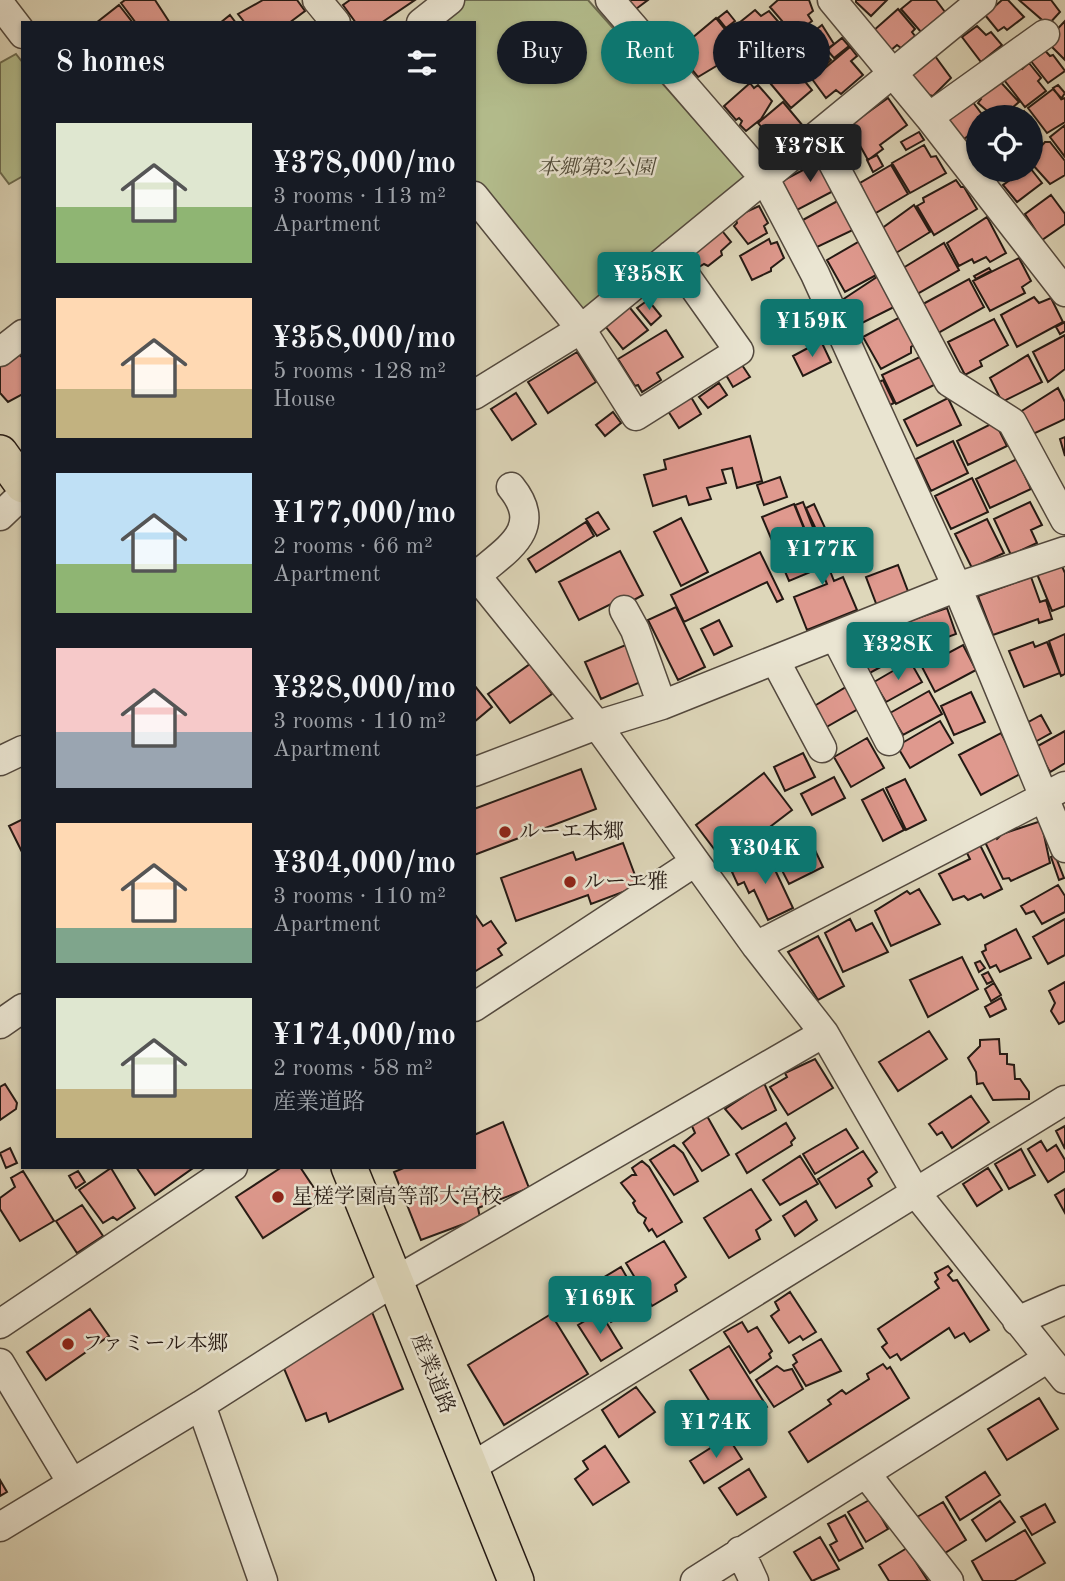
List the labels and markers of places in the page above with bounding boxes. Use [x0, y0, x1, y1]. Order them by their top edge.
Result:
pin: ¥378K [761, 124, 859, 184]
pin: ¥358K [600, 252, 698, 312]
pin: ¥159K [763, 300, 861, 359]
pin: ¥177K [773, 528, 871, 587]
pin: ¥328K [849, 622, 947, 682]
place label: ルーエ本郷 [519, 820, 624, 843]
marker: ルーエ本郷 [497, 824, 513, 840]
pin: ¥304K [716, 826, 814, 886]
place label: ルーエ雅 [584, 870, 668, 893]
marker: ルーエ雅 [562, 874, 578, 890]
place label: 星槎学園高等部大宮校 [292, 1185, 502, 1208]
marker: 星槎学園高等部大宮校 [270, 1189, 286, 1205]
pin: ¥169K [551, 1276, 649, 1336]
place label: ファミール本郷 [82, 1332, 228, 1355]
marker: ファミール本郷 [60, 1336, 76, 1352]
pin: ¥174K [667, 1400, 765, 1460]

